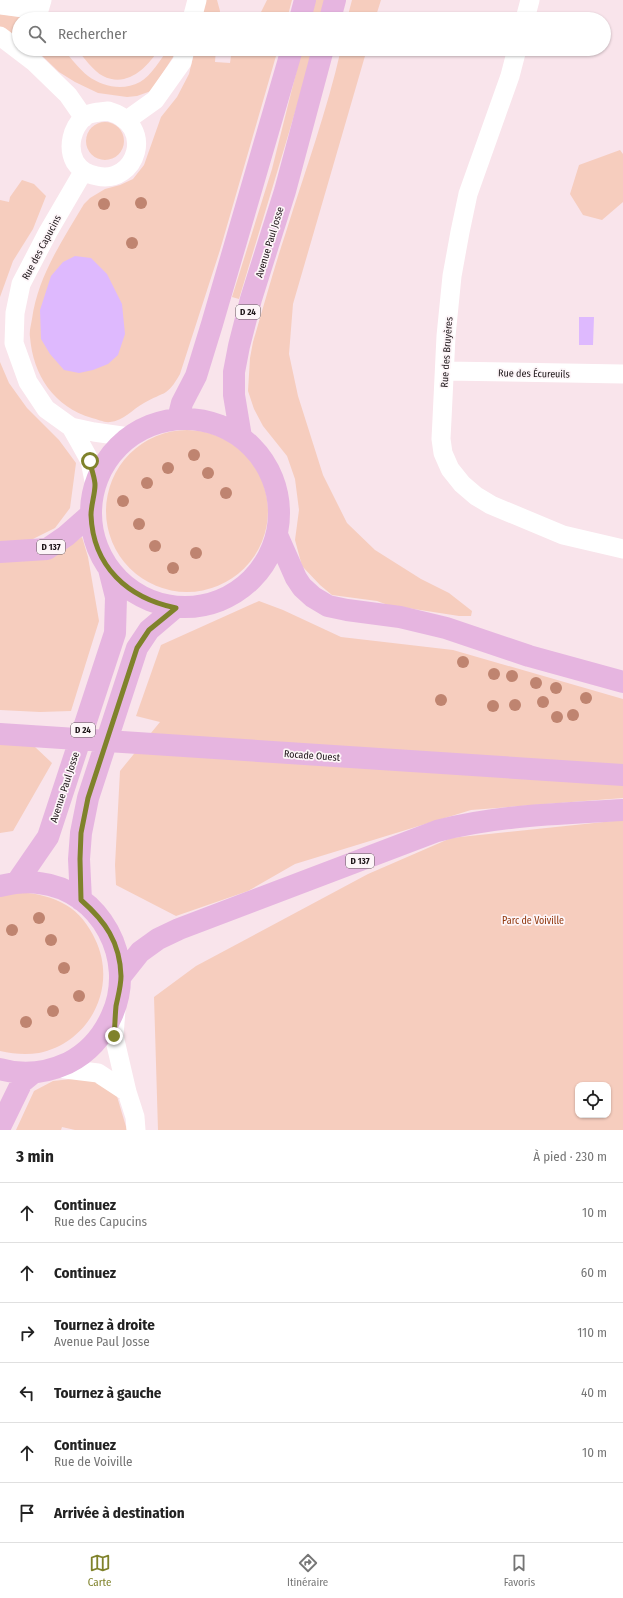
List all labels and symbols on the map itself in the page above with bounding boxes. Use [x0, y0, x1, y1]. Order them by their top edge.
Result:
street label: Avenue Paul Josse [253, 205, 286, 279]
street label: Rue des Capucins [20, 213, 64, 282]
road number: D 24 [236, 305, 260, 319]
street label: Rue des Bruyères [439, 316, 455, 388]
street label: Rue des Écureuils [498, 365, 570, 381]
route start [81, 452, 99, 470]
road number: D 137 [37, 540, 65, 554]
road number: D 24 [71, 723, 95, 737]
street label: Rocade Ouest [283, 748, 341, 764]
street label: Avenue Paul Josse [48, 750, 82, 824]
road number: D 137 [346, 854, 374, 868]
park label: Parc de Voiville [502, 915, 564, 927]
route end [105, 1027, 123, 1045]

